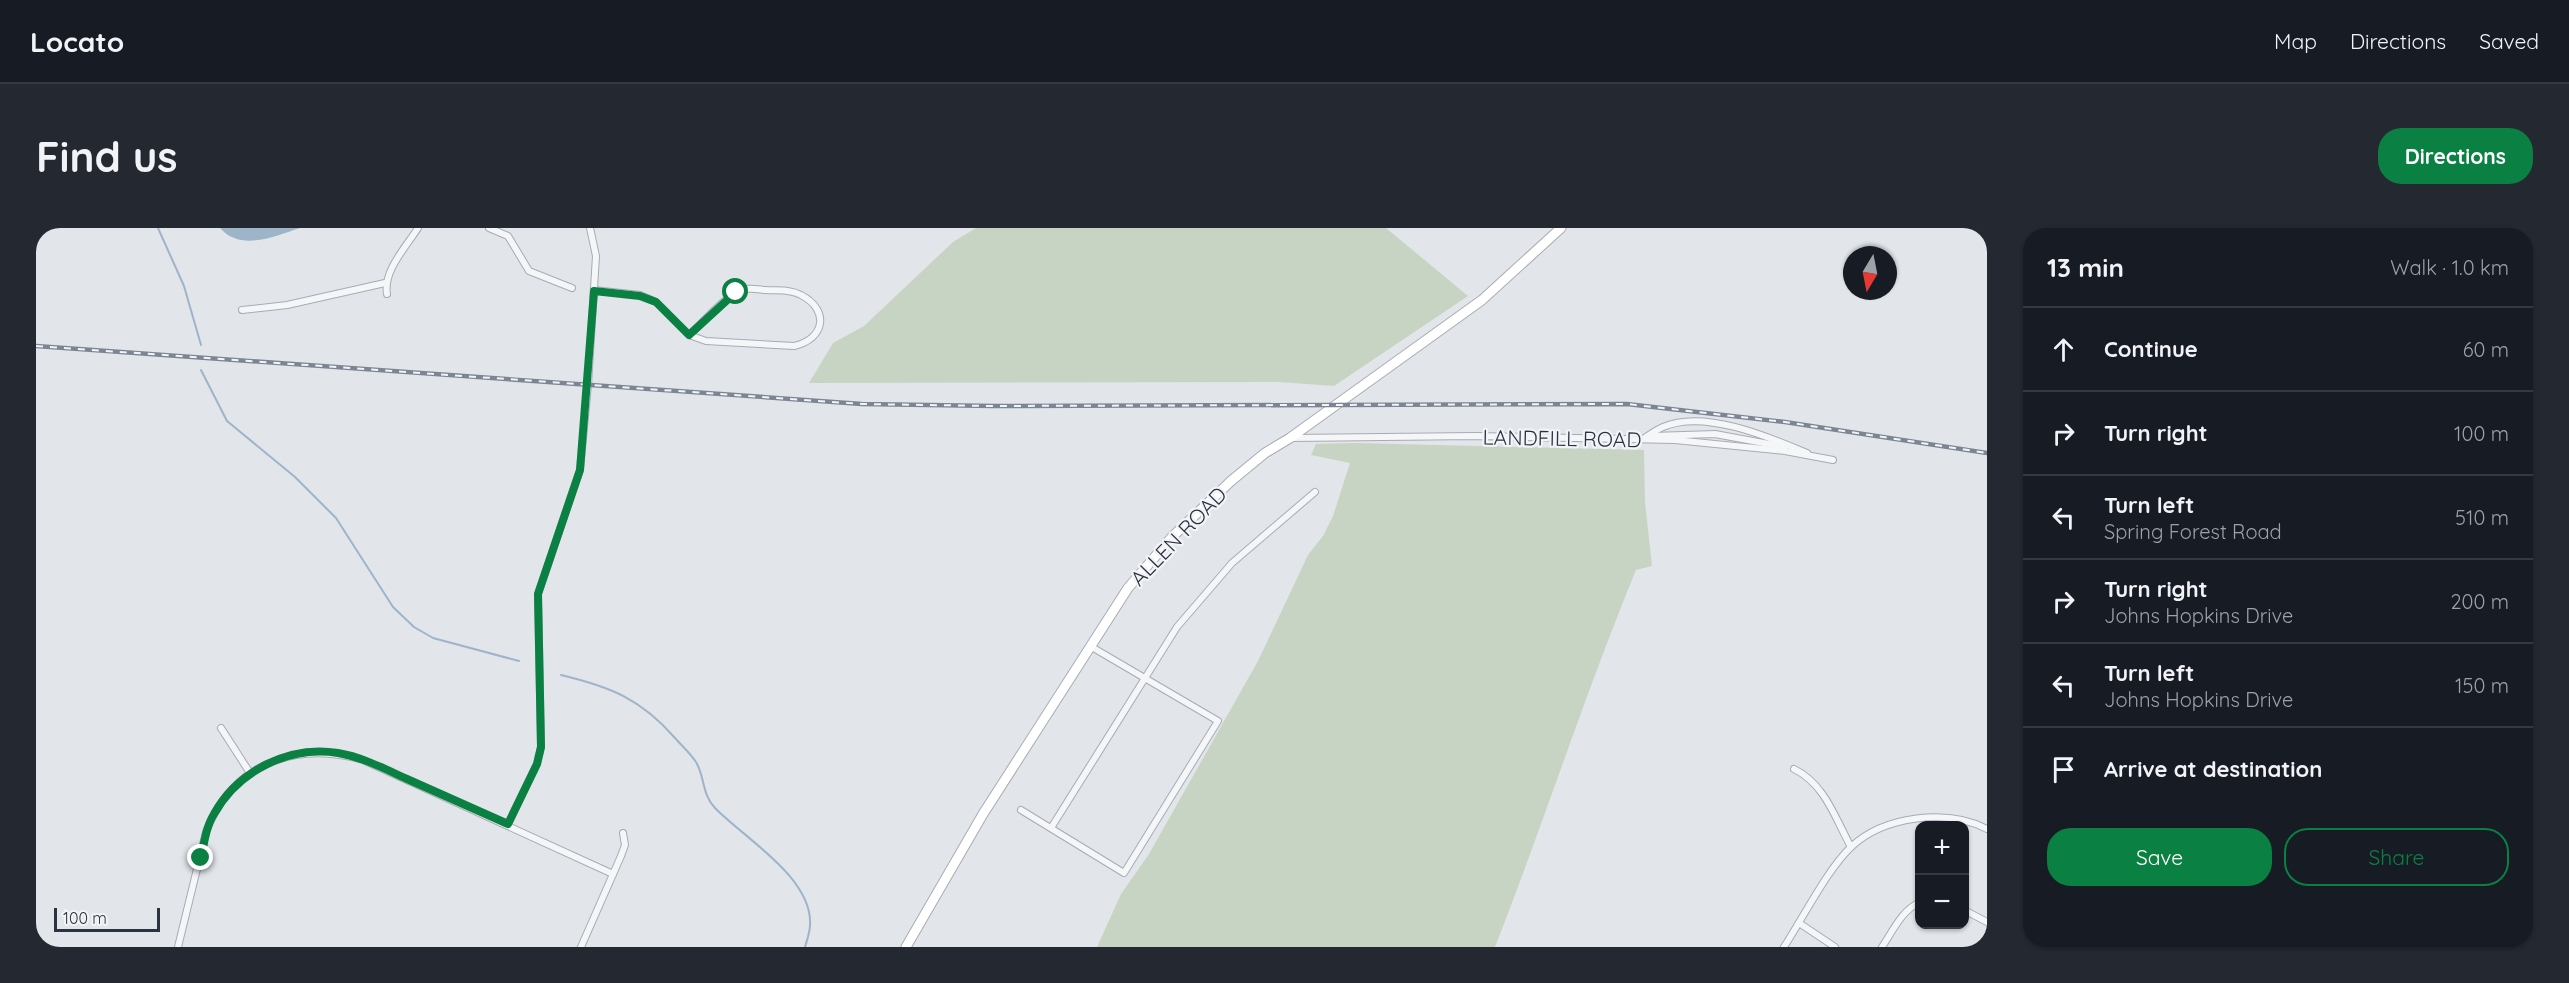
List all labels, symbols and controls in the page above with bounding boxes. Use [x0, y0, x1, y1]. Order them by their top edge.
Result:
text: Locato [30, 24, 124, 59]
text: Map [2274, 28, 2317, 54]
text: Directions [2350, 28, 2446, 54]
text: Saved [2479, 28, 2539, 54]
button: Directions [2378, 128, 2533, 184]
text: Find us [36, 130, 178, 183]
north arrow [1843, 246, 1897, 300]
text: 13 min [2047, 251, 2124, 284]
text: Walk · 1.0 km [2390, 255, 2509, 280]
route start [722, 278, 748, 304]
icon: ahead [2047, 333, 2080, 366]
text: Continue [2104, 335, 2198, 363]
text: 60 m [2463, 337, 2509, 362]
icon: right [2047, 417, 2080, 450]
text: Turn right [2104, 419, 2208, 447]
text: 100 m [2454, 421, 2509, 446]
street label: LANDFILL ROAD [1482, 424, 1642, 452]
street label: ALLEN ROAD [1124, 481, 1232, 591]
text: Turn left [2104, 491, 2194, 519]
icon: left [2047, 501, 2080, 534]
text: 510 m [2455, 505, 2509, 530]
text: Spring Forest Road [2104, 519, 2282, 544]
text: Turn right [2104, 575, 2208, 603]
icon: right [2047, 585, 2080, 618]
text: 200 m [2450, 589, 2509, 614]
text: Johns Hopkins Drive [2104, 603, 2293, 628]
text: Turn left [2104, 659, 2194, 687]
icon: left [2047, 669, 2080, 702]
text: 150 m [2455, 673, 2509, 698]
text: Johns Hopkins Drive [2104, 687, 2293, 712]
icon: arrive [2047, 753, 2080, 786]
text: Arrive at destination [2104, 755, 2322, 783]
map controls [1915, 821, 1969, 929]
button: + [1915, 821, 1969, 875]
button: Save [2047, 828, 2272, 886]
button: Share [2284, 828, 2509, 886]
route end [187, 844, 213, 870]
button: − [1915, 875, 1969, 929]
scale bar [54, 905, 160, 932]
text: 100 m [63, 908, 107, 928]

